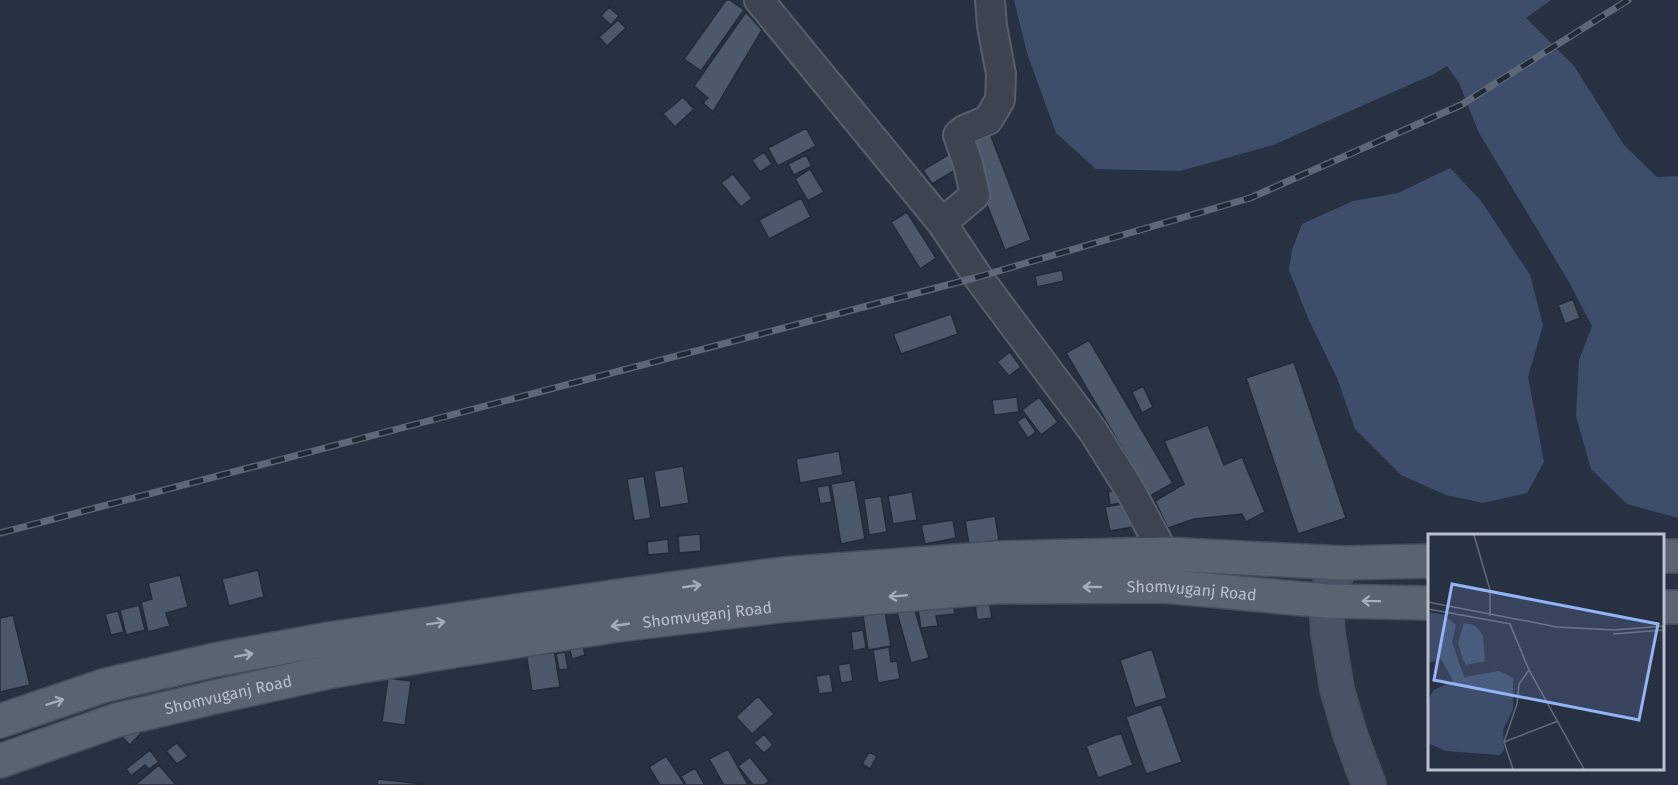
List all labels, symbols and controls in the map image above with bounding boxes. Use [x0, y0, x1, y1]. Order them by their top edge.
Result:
inset map [1428, 534, 1663, 770]
street label: Shomvuganj Road [1127, 576, 1257, 604]
one-way arrow [681, 581, 701, 592]
one-way arrow [1083, 581, 1103, 593]
one-way arrow [888, 591, 908, 602]
one-way arrow [1361, 596, 1381, 607]
street label: Shomvuganj Road [641, 597, 773, 632]
one-way arrow [426, 617, 446, 628]
one-way arrow [611, 619, 630, 630]
one-way arrow [234, 649, 253, 660]
street label: Shomvuganj Road [162, 671, 294, 718]
one-way arrow [45, 696, 64, 707]

